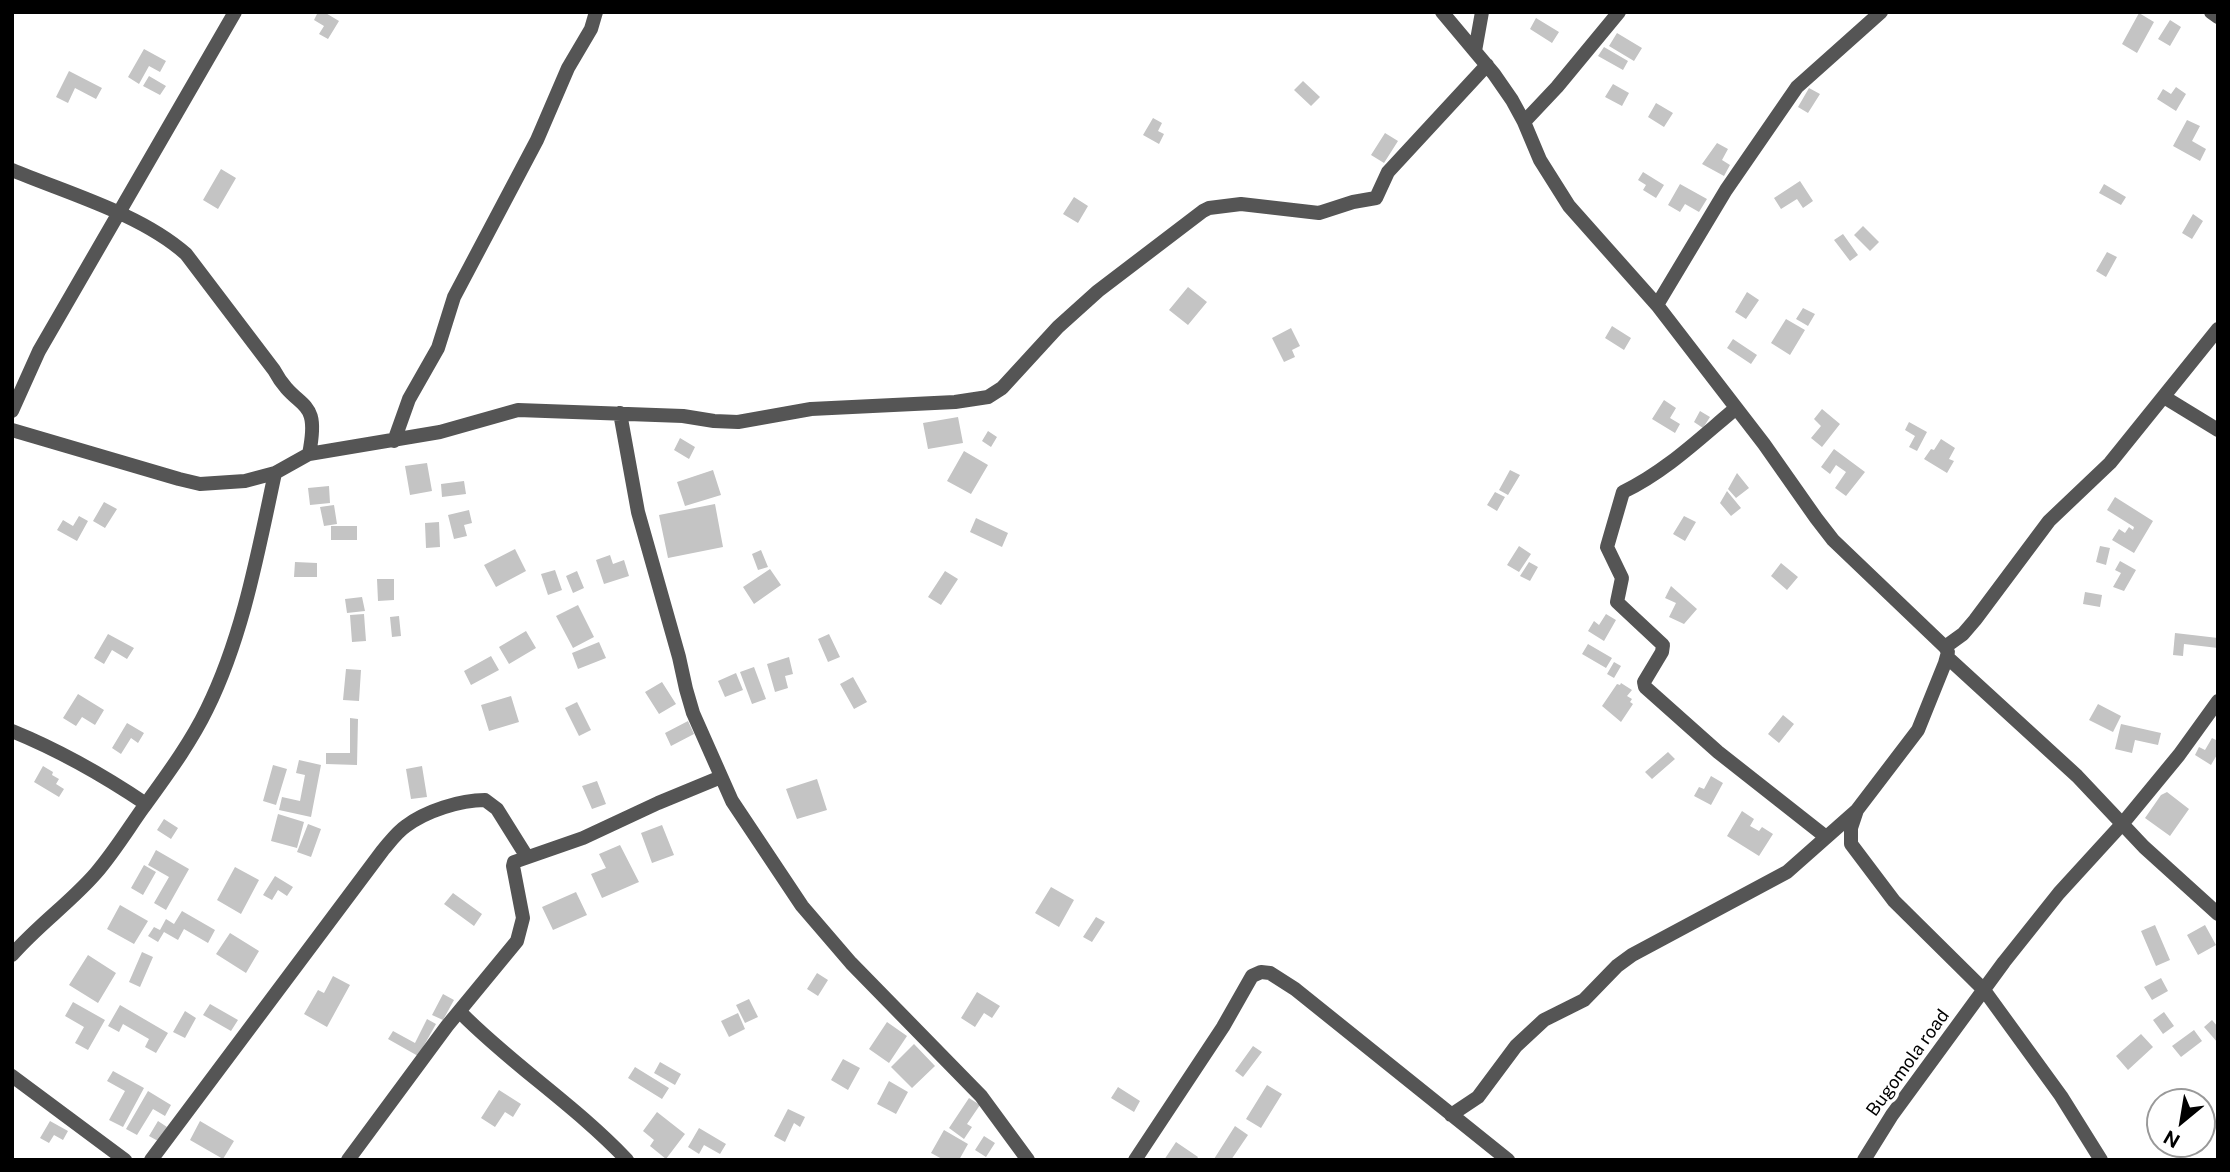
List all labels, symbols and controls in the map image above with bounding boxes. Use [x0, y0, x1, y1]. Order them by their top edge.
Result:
street label: Bugomola road [1862, 1005, 1954, 1121]
north arrow [2146, 1088, 2216, 1158]
text: N [2160, 1126, 2183, 1153]

